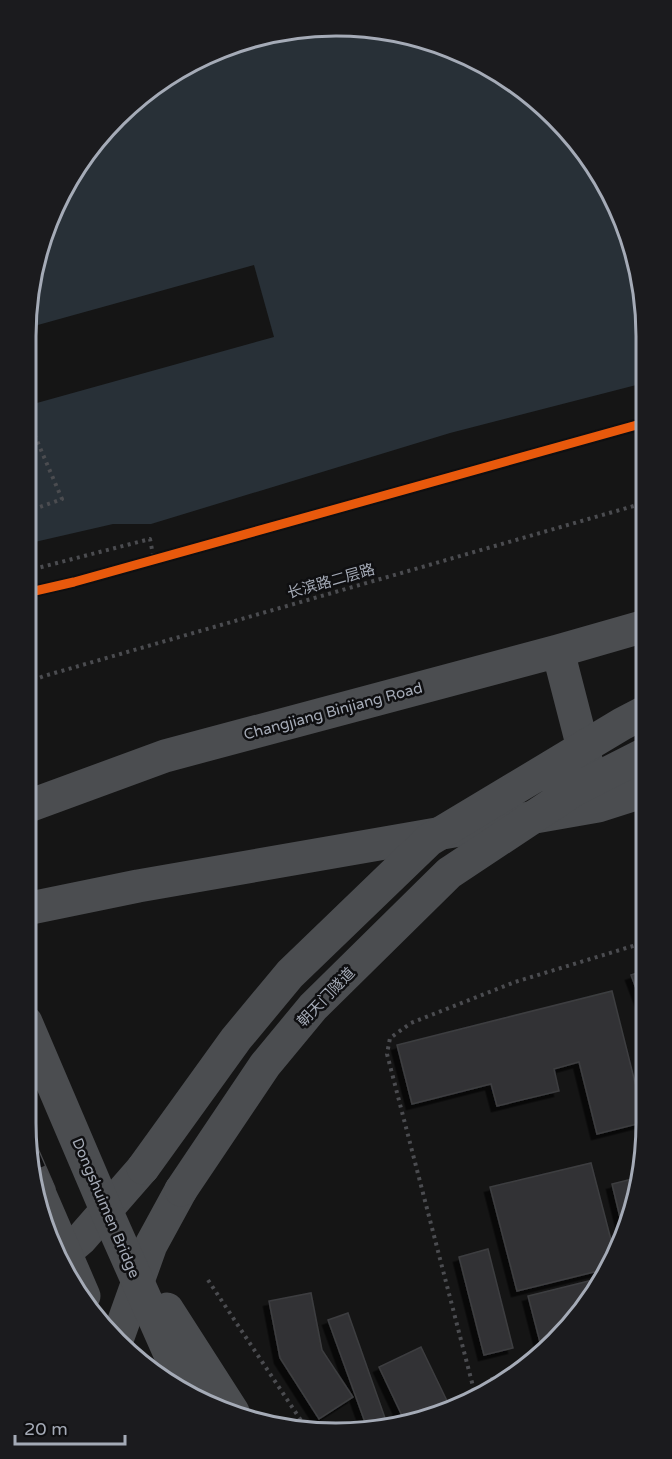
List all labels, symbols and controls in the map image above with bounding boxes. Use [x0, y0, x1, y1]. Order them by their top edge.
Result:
street label: 长滨路二层路 [285, 560, 377, 602]
street label: Changjiang Binjiang Road [242, 678, 424, 744]
street label: 朝天门隧道 [293, 964, 359, 1030]
street label: Dongshuimen Bridge [68, 1135, 144, 1281]
scale bar [15, 1408, 124, 1446]
text: 20 m [24, 1418, 68, 1440]

